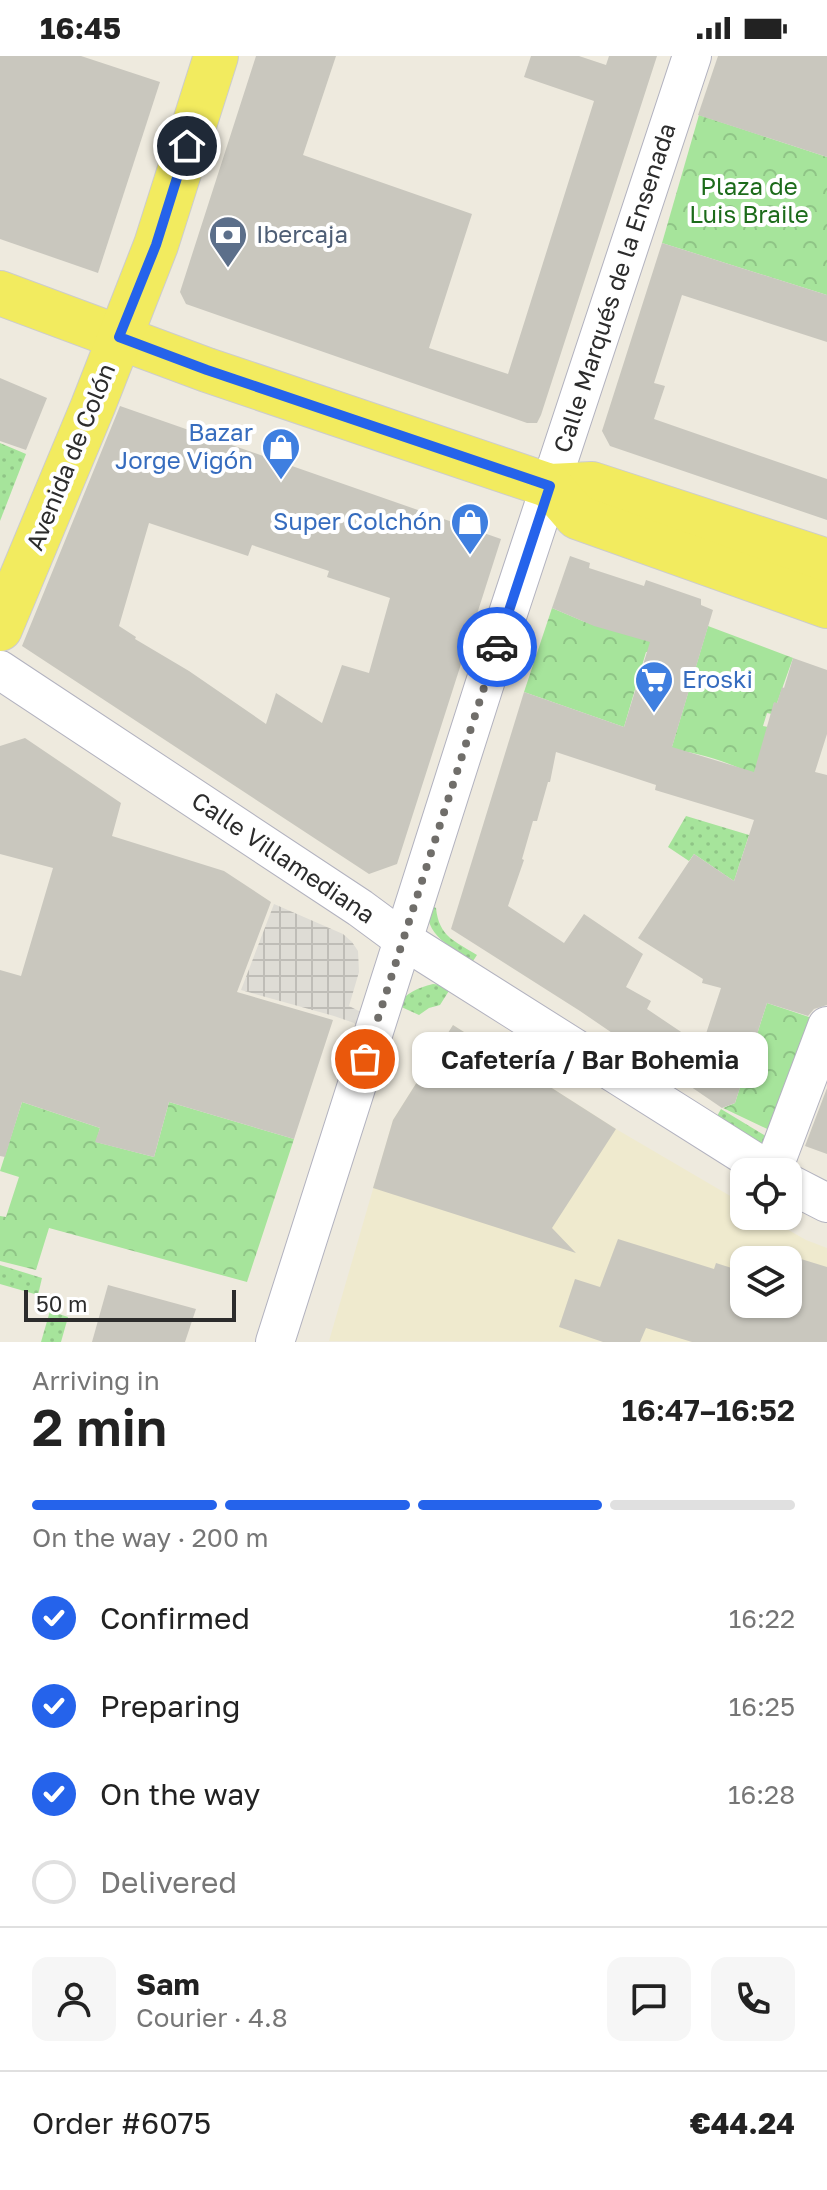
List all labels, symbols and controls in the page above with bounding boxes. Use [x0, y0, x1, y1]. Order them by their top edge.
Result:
text: 16:45 [40, 10, 121, 46]
pin [153, 112, 221, 180]
street label: Calle Marqués de la Ensenada [547, 119, 681, 456]
icon: home [165, 124, 209, 168]
park label: Plaza de Luis Braile [689, 171, 809, 228]
bank icon: Ibercaja [207, 214, 249, 269]
place label: Ibercaja [256, 219, 348, 248]
street label: Avenida de Colón [19, 359, 120, 554]
place label: Bazar Jorge Vigón [115, 417, 253, 474]
shop icon: Bazar Jorge Vigón [260, 426, 302, 481]
shop icon: Super Colchón [449, 501, 491, 556]
place label: Super Colchón [273, 506, 442, 535]
courier [457, 607, 537, 687]
icon: car [475, 625, 519, 669]
supermarket icon: Eroski [633, 659, 675, 714]
place label: Eroski [682, 664, 753, 693]
street label: Calle Villamediana [187, 785, 381, 929]
pin [331, 1025, 399, 1093]
callout: Cafetería / Bar Bohemia [413, 1031, 769, 1087]
icon: bag [343, 1037, 387, 1081]
text: Cafetería / Bar Bohemia [441, 1044, 739, 1075]
map controls [730, 1158, 802, 1318]
button: locate [730, 1158, 802, 1230]
button: layers [730, 1246, 802, 1318]
scale bar [24, 1286, 236, 1322]
text: 50 m [36, 1290, 87, 1317]
text: Arriving in [32, 1365, 160, 1396]
text: 16:47–16:52 [622, 1392, 795, 1428]
text: 2 min [32, 1395, 167, 1457]
text: On the way · 200 m [32, 1522, 269, 1553]
icon: check [32, 1596, 76, 1640]
text: Confirmed [100, 1600, 250, 1636]
text: 16:22 [729, 1603, 795, 1634]
icon: check [32, 1684, 76, 1728]
text: Preparing [100, 1688, 241, 1724]
text: 16:25 [729, 1691, 795, 1722]
icon: check [32, 1772, 76, 1816]
text: On the way [100, 1776, 260, 1812]
text: 16:28 [728, 1779, 795, 1810]
text: Delivered [100, 1864, 237, 1900]
button: person [32, 1957, 116, 2041]
button: chat [607, 1957, 691, 2041]
button: phone [711, 1957, 795, 2041]
text: Sam [136, 1966, 200, 2002]
text: Courier · 4.8 [136, 2002, 288, 2033]
text: Order #6075 [32, 2105, 211, 2141]
text: €44.24 [690, 2105, 795, 2141]

